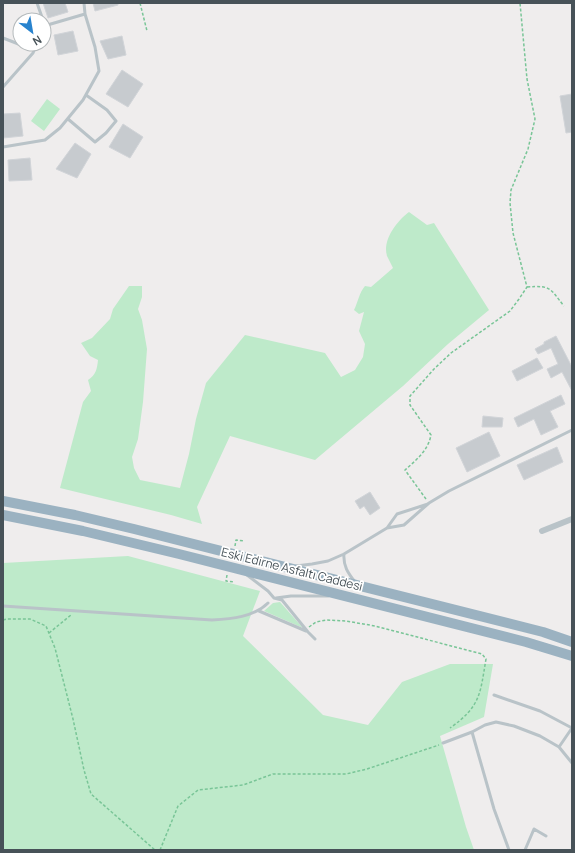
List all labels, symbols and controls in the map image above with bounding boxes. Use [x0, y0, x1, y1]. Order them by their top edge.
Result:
north arrow [12, 12, 52, 52]
text: N [30, 33, 45, 50]
street label: Eski Edirne Asfaltı Caddesi [220, 543, 364, 595]

